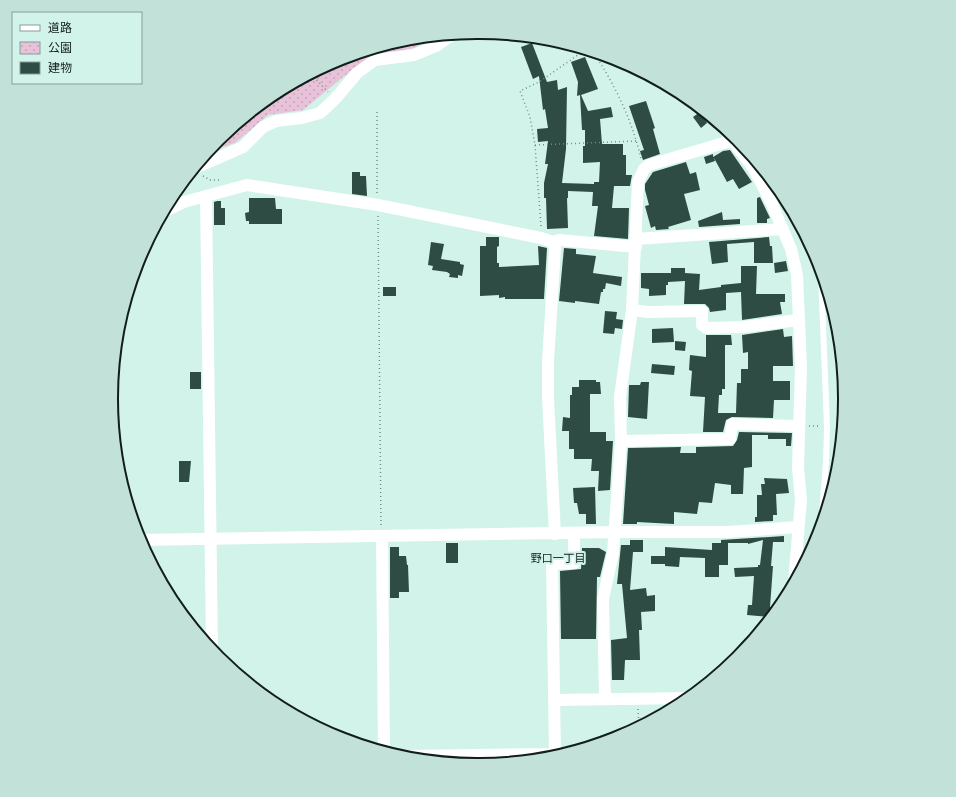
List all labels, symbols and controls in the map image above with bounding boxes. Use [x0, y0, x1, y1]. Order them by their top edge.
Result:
legend [12, 12, 142, 84]
text: 道路 [48, 21, 72, 35]
text: 公園 [48, 41, 72, 55]
text: 建物 [48, 61, 72, 75]
district label: 野口一丁目 [531, 552, 586, 564]

